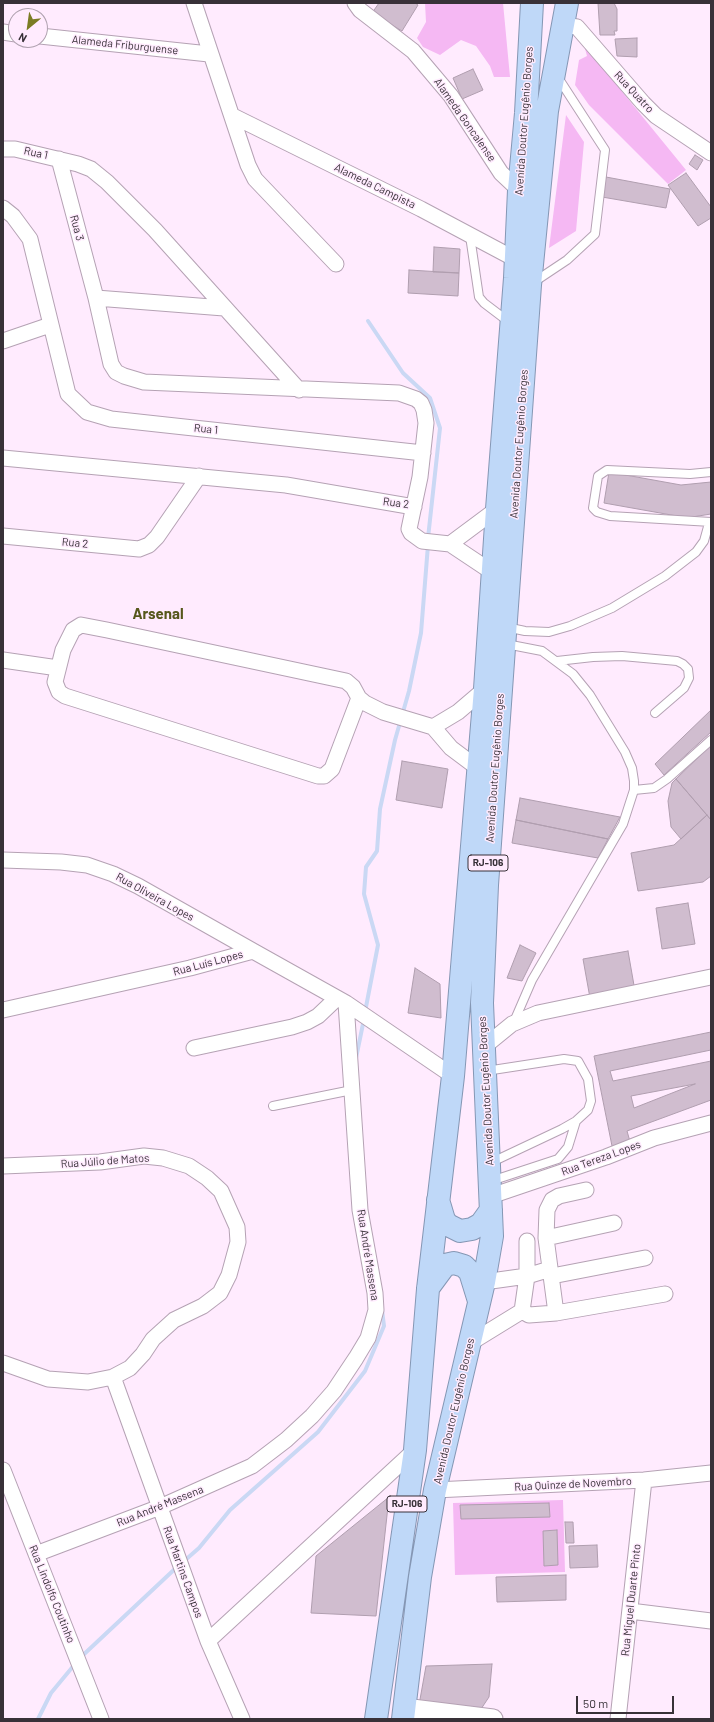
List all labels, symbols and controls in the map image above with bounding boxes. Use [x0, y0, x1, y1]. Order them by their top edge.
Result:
north arrow [8, 8, 48, 48]
text: N [16, 31, 29, 46]
street label: Alameda Friburguense [71, 33, 179, 57]
street label: Avenida Doutor Eugênio Borges [512, 46, 536, 196]
street label: Rua Quatro [611, 68, 657, 116]
street label: Alameda Goncalense [431, 76, 499, 164]
street label: Rua 1 [23, 144, 49, 162]
street label: Alameda Campista [332, 161, 418, 211]
street label: Rua 3 [67, 214, 87, 242]
street label: Avenida Doutor Eugênio Borges [507, 369, 531, 519]
street label: Rua 1 [193, 421, 219, 437]
street label: Rua 2 [382, 495, 410, 511]
street label: Rua 2 [61, 535, 89, 551]
district label: Arsenal [132, 605, 184, 623]
street label: Avenida Doutor Eugênio Borges [483, 693, 507, 843]
road number: RJ-106 [468, 855, 508, 871]
street label: Rua Oliveira Lopes [114, 870, 196, 924]
street label: Rua Luís Lopes [172, 947, 244, 979]
street label: Avenida Doutor Eugênio Borges [475, 1016, 497, 1166]
street label: Rua Tereza Lopes [559, 1137, 643, 1179]
street label: Rua Júlio de Matos [60, 1151, 150, 1171]
street label: Rua André Massena [354, 1208, 382, 1302]
street label: Avenida Doutor Eugênio Borges [431, 1337, 477, 1485]
street label: Rua Quinze de Novembro [514, 1474, 632, 1494]
street label: Rua André Massena [115, 1483, 205, 1529]
road number: RJ-106 [387, 1496, 427, 1512]
street label: Rua Martins Campos [160, 1524, 206, 1620]
street label: Rua Lindolfo Coutinho [26, 1543, 78, 1645]
street label: Rua Miguel Duarte Pinto [619, 1543, 643, 1657]
scale bar [578, 1688, 676, 1714]
text: 50 m [583, 1696, 608, 1710]

